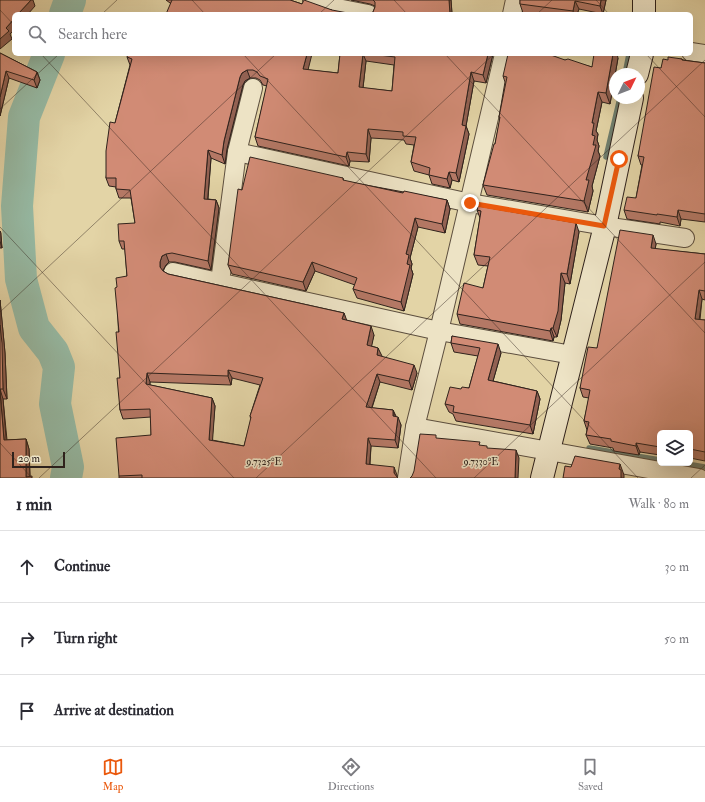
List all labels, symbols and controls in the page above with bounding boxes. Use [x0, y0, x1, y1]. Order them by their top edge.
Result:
search box [12, 12, 693, 56]
icon: search [26, 23, 48, 45]
text: Search here [58, 25, 127, 44]
north arrow [609, 68, 645, 104]
route start [610, 150, 628, 168]
route end [461, 194, 479, 212]
map controls [657, 430, 693, 466]
button: layers [657, 430, 693, 466]
scale bar [12, 450, 65, 469]
text: 20 m [18, 452, 40, 465]
text: 9.7325°E [245, 456, 282, 468]
text: 9.7330°E [463, 456, 498, 468]
text: 1 min [16, 494, 52, 515]
text: Walk · 80 m [628, 496, 689, 512]
icon: ahead [16, 556, 38, 578]
text: Continue [54, 557, 110, 576]
text: 30 m [665, 559, 689, 575]
icon: right [16, 628, 38, 650]
text: Turn right [54, 629, 117, 648]
text: 50 m [664, 631, 689, 647]
icon: arrive [16, 700, 38, 722]
text: Arrive at destination [54, 701, 174, 720]
tab: Map [102, 756, 124, 793]
tab: Directions [328, 756, 374, 793]
tab: Saved [578, 756, 603, 793]

